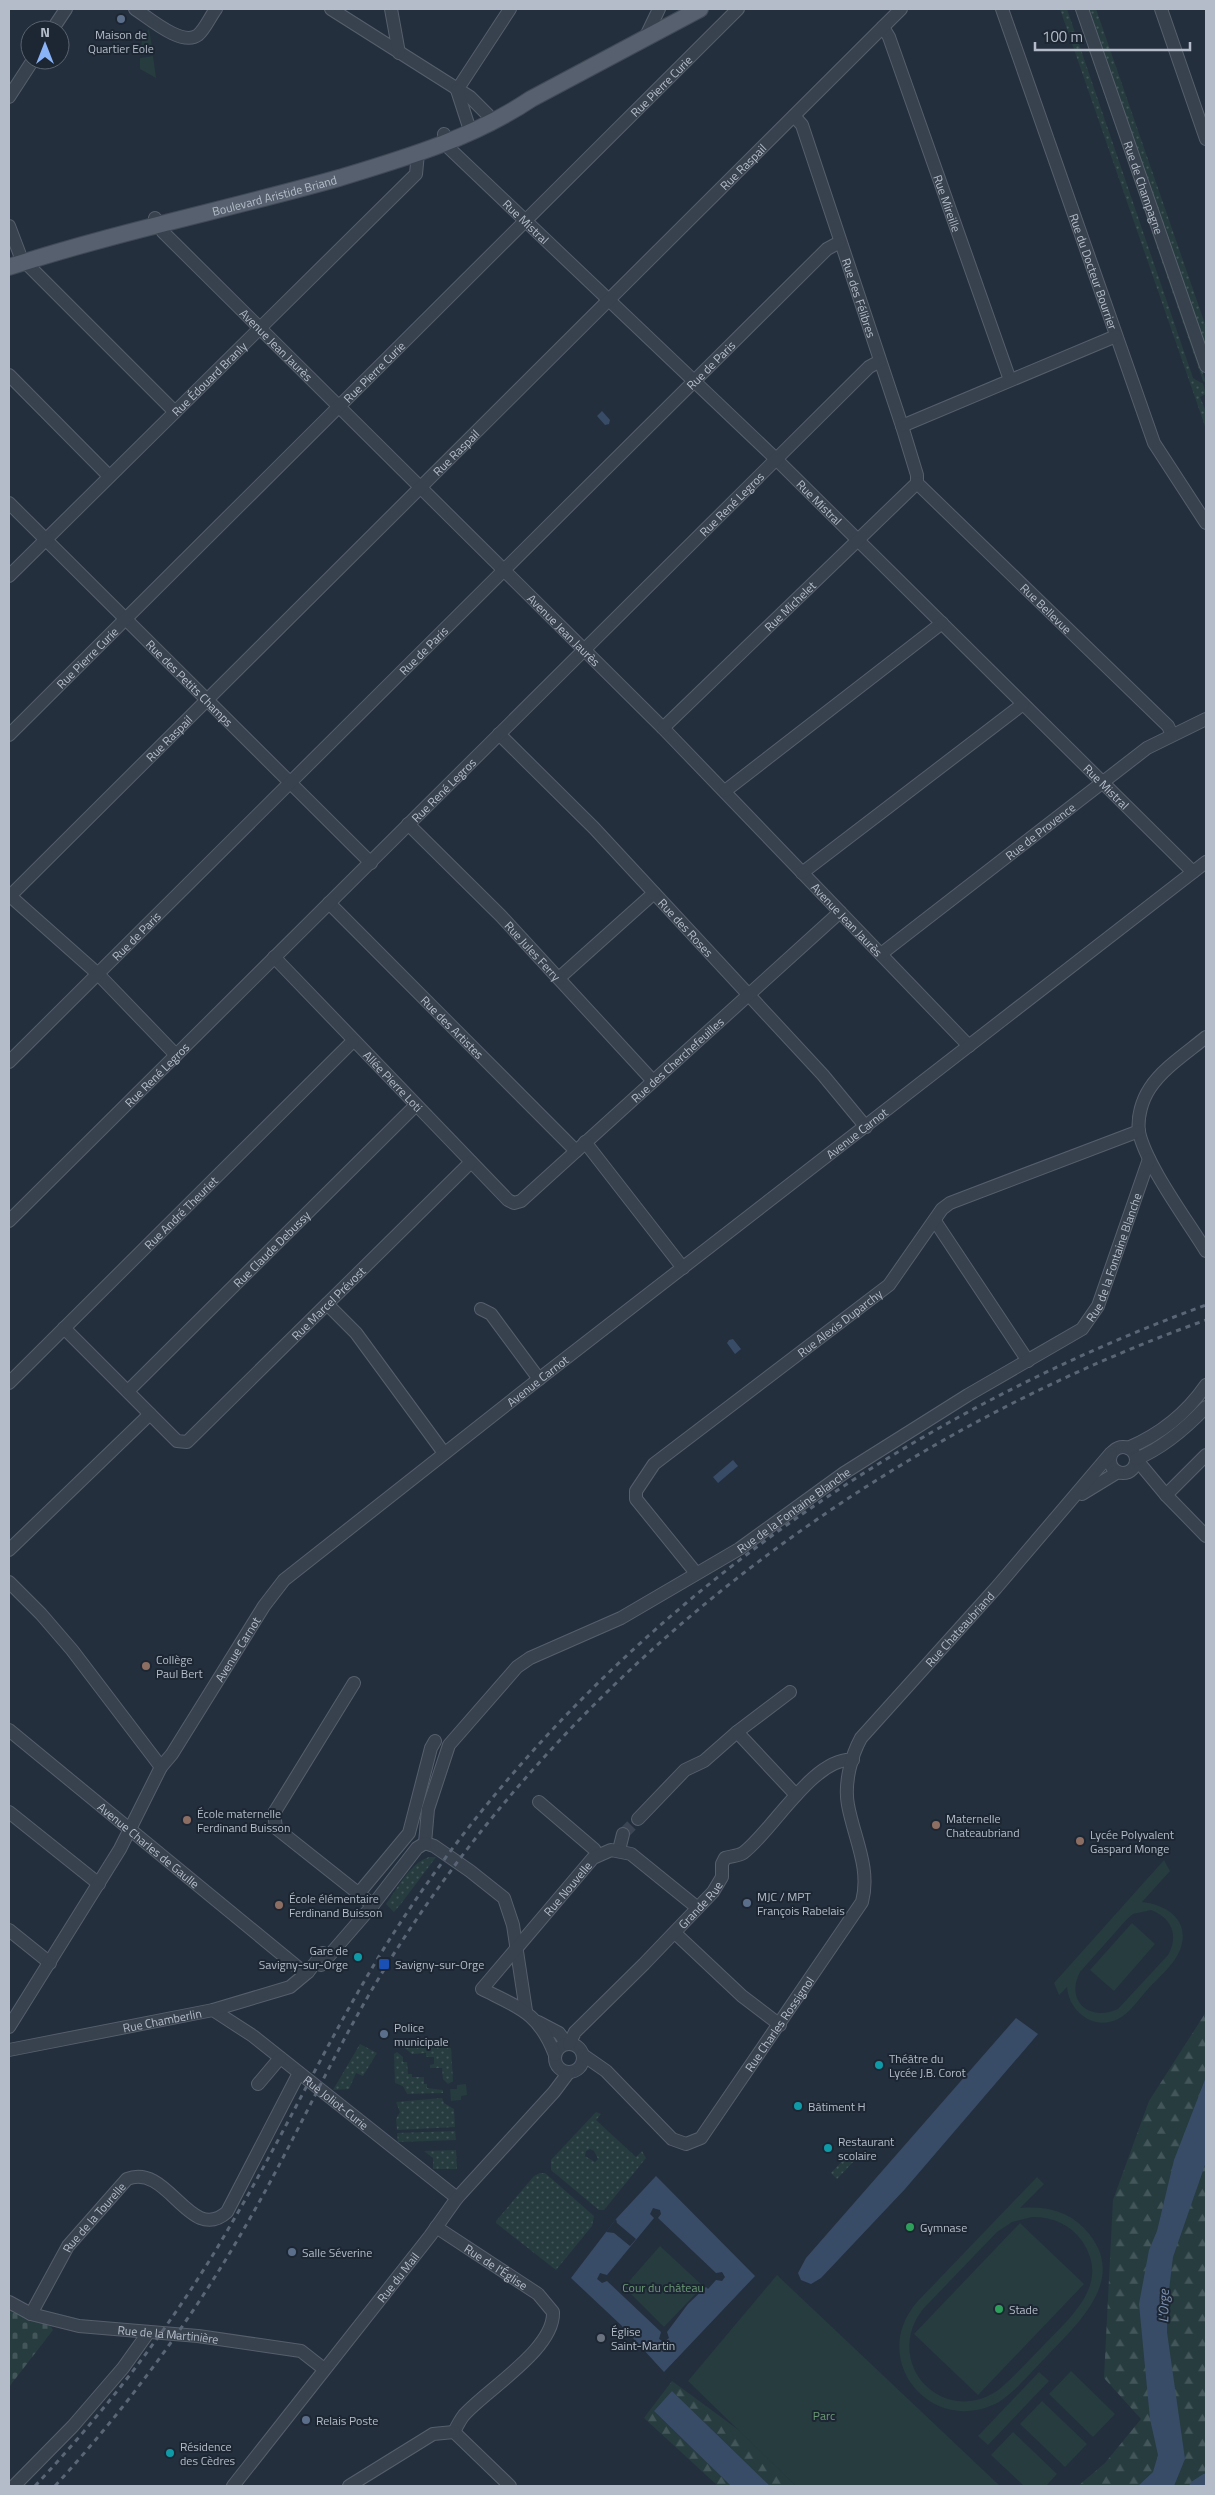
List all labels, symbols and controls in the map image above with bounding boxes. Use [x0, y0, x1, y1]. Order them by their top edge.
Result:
marker: Maison de Quartier Eole [115, 13, 127, 25]
north arrow [20, 20, 70, 70]
scale bar [1035, 20, 1190, 52]
text: N [40, 21, 50, 42]
place label: Maison de Quartier Eole [88, 25, 154, 58]
text: 100 m [1042, 25, 1083, 48]
street label: Rue Pierre Curie [626, 51, 696, 121]
street label: Rue de Champagne [1119, 138, 1169, 237]
street label: Rue Raspail [715, 139, 770, 194]
street label: Boulevard Aristide Briand [210, 170, 339, 220]
street label: Rue Mireille [929, 172, 967, 235]
street label: Rue Mistral [499, 195, 554, 248]
street label: Rue du Docteur Bourrier [1065, 211, 1123, 332]
street label: Rue des Félibres [837, 255, 882, 340]
street label: Avenue Jean Jaurès [236, 304, 318, 386]
street label: Rue Pierre Curie [339, 336, 409, 407]
street label: Rue de Paris [681, 336, 740, 394]
street label: Rue Édouard Branly [167, 337, 251, 420]
street label: Rue Raspail [428, 425, 483, 480]
street label: Rue René Legros [695, 467, 768, 540]
street label: Rue Mistral [792, 475, 847, 529]
street label: Rue Michelet [759, 576, 821, 636]
street label: Rue Bellevue [1016, 579, 1077, 638]
street label: Avenue Jean Jaurès [523, 589, 605, 671]
street label: Rue de Paris [394, 621, 453, 679]
street label: Rue Pierre Curie [52, 622, 122, 693]
street label: Rue des Petits Champs [142, 635, 238, 731]
street label: Rue Raspail [141, 710, 196, 766]
street label: Rue René Legros [406, 753, 480, 826]
street label: Rue Mistral [1079, 759, 1134, 814]
street label: Rue de Provence [1001, 798, 1079, 864]
street label: Avenue Jean Jaurès [807, 878, 888, 961]
street label: Rue des Roses [654, 894, 718, 961]
street label: Rue de Paris [107, 907, 165, 965]
street label: Rue Jules Ferry [500, 916, 566, 985]
street label: Rue des Artistes [417, 991, 489, 1063]
street label: Rue des Cherchefeuilles [626, 1012, 728, 1107]
street label: Rue René Legros [120, 1038, 194, 1111]
street label: Allée Pierre Loti [359, 1046, 428, 1116]
street label: Avenue Carnot [822, 1102, 892, 1163]
street label: Rue André Theuriet [139, 1171, 222, 1253]
street label: Rue de la Fontaine Blanche [1081, 1190, 1146, 1325]
street label: Rue Claude Debussy [228, 1206, 315, 1292]
street label: Rue Marcel Prévost [286, 1261, 370, 1344]
street label: Rue Alexis Duparchy [793, 1284, 886, 1361]
street label: Avenue Carnot [502, 1350, 573, 1411]
street label: Rue de la Fontaine Blanche [733, 1462, 854, 1557]
street label: Rue Chateaubriand [920, 1587, 998, 1671]
street label: Avenue Carnot [210, 1612, 265, 1685]
place label: Collège Paul Bert [156, 1650, 203, 1683]
marker: Collège Paul Bert [140, 1660, 152, 1672]
street label: Avenue Charles de Gaulle [94, 1797, 204, 1893]
place label: École maternelle Ferdinand Buisson [197, 1804, 290, 1837]
place label: Maternelle Chateaubriand [946, 1809, 1020, 1842]
marker: École maternelle Ferdinand Buisson [181, 1814, 193, 1826]
marker: Maternelle Chateaubriand [930, 1819, 942, 1831]
place label: Lycée Polyvalent Gaspard Monge [1090, 1825, 1175, 1858]
marker: Lycée Polyvalent Gaspard Monge [1074, 1835, 1086, 1847]
street label: Rue Nouvelle [539, 1857, 596, 1920]
street label: Grande Rue [673, 1877, 727, 1933]
place label: MJC / MPT François Rabelais [757, 1887, 845, 1920]
place label: École élémentaire Ferdinand Buisson [289, 1889, 382, 1922]
marker: MJC / MPT François Rabelais [741, 1897, 753, 1909]
marker: École élémentaire Ferdinand Buisson [273, 1899, 285, 1911]
place label: Gare de Savigny-sur-Orge [259, 1941, 348, 1974]
marker: Gare de Savigny-sur-Orge [352, 1951, 364, 1963]
place label: Savigny-sur-Orge [395, 1955, 484, 1974]
marker: Savigny-sur-Orge [377, 1957, 391, 1971]
street label: Rue Charles Rossignol [740, 1972, 818, 2075]
street label: Rue Chamberlin [121, 2003, 203, 2037]
place label: Police municipale [394, 2018, 449, 2051]
marker: Police municipale [378, 2028, 390, 2040]
place label: Théâtre du Lycée J.B. Corot [889, 2049, 967, 2082]
marker: Théâtre du Lycée J.B. Corot [873, 2059, 885, 2071]
street label: Rue Joliot-Curie [299, 2070, 373, 2134]
place label: Bâtiment H [808, 2097, 866, 2116]
marker: Bâtiment H [792, 2100, 804, 2112]
place label: Restaurant scolaire [838, 2132, 895, 2165]
marker: Restaurant scolaire [822, 2142, 834, 2154]
street label: Rue de la Tourelle [57, 2178, 130, 2256]
place label: Gymnase [920, 2218, 967, 2237]
marker: Gymnase [904, 2221, 916, 2233]
street label: Rue de l'Église [461, 2239, 532, 2294]
place label: Salle Séverine [302, 2243, 372, 2262]
marker: Salle Séverine [286, 2246, 298, 2258]
street label: Rue du Mail [372, 2248, 423, 2306]
park label: Cour du château [622, 2278, 704, 2297]
water label: L'Orge [1152, 2288, 1174, 2323]
place label: Stade [1009, 2300, 1038, 2319]
marker: Stade [993, 2303, 1005, 2315]
street label: Rue de la Martinière [117, 2320, 220, 2348]
place label: Église Saint-Martin [611, 2322, 675, 2355]
marker: Église Saint-Martin [595, 2332, 607, 2344]
park label: Parc [813, 2406, 835, 2425]
place label: Relais Poste [316, 2411, 378, 2430]
marker: Relais Poste [300, 2414, 312, 2426]
place label: Résidence des Cèdres [180, 2437, 236, 2470]
marker: Résidence des Cèdres [164, 2447, 176, 2459]

